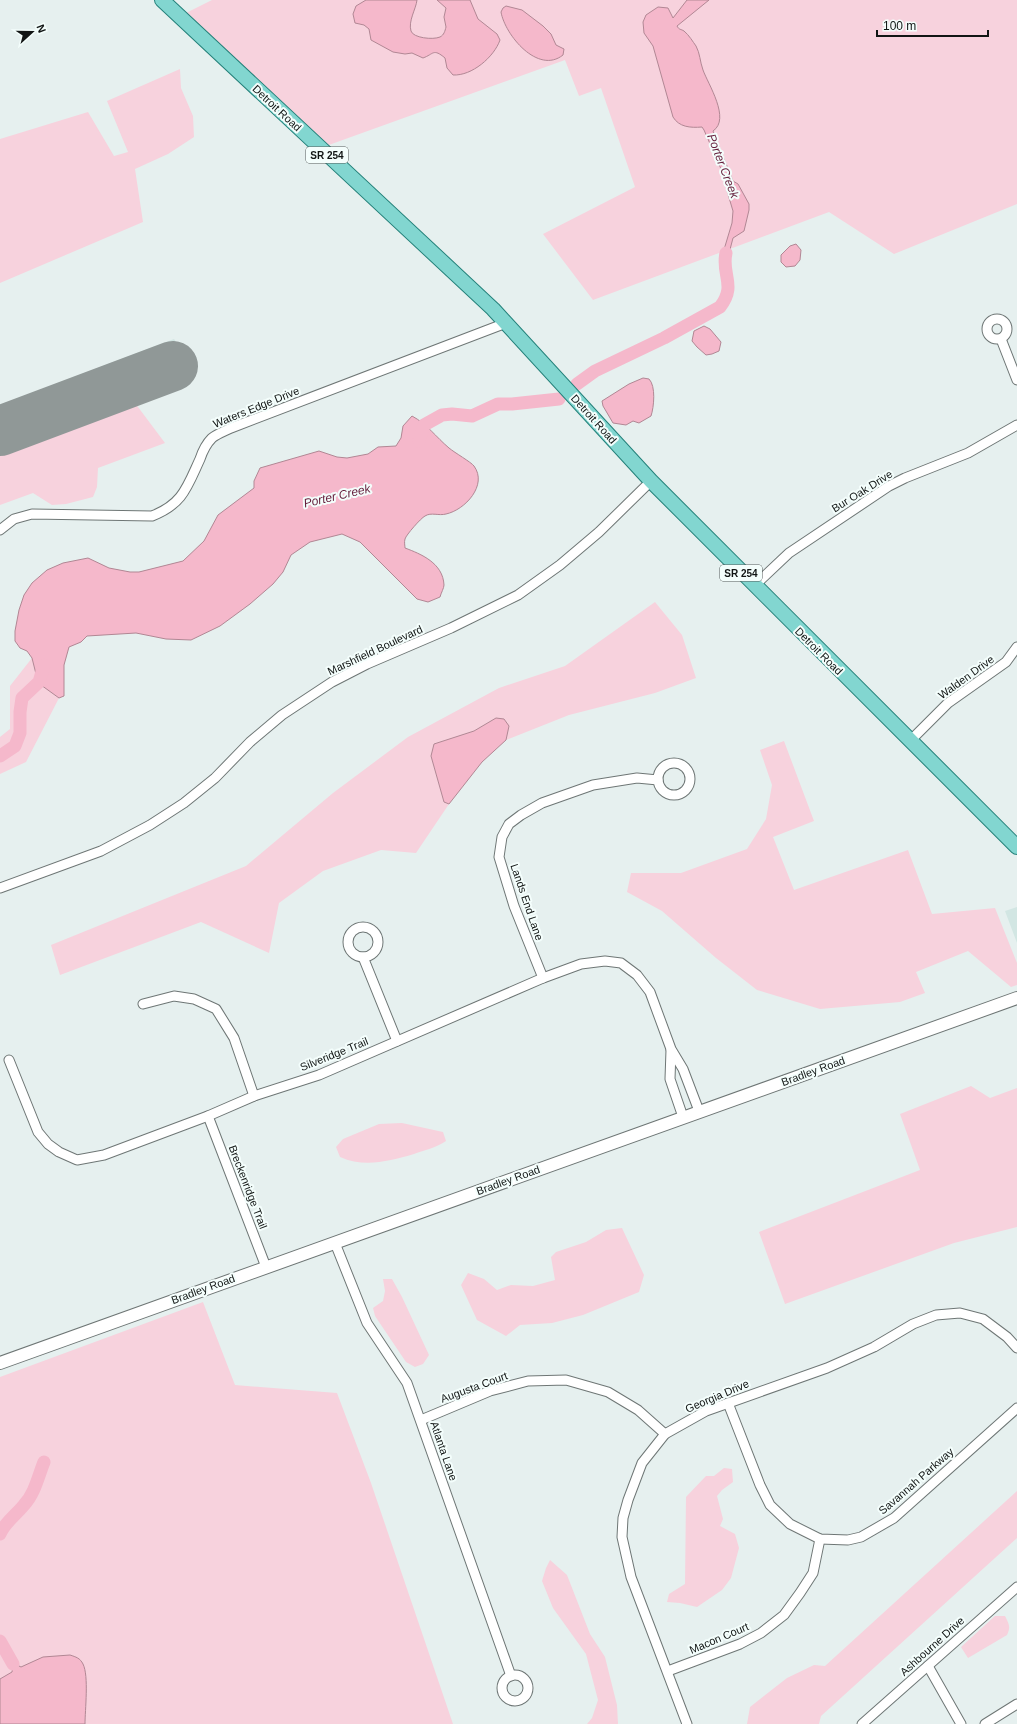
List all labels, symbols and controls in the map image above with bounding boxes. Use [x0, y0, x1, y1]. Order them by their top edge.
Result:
north arrow [12, 12, 52, 52]
scale bar [877, 12, 988, 38]
text: 100 m [883, 19, 916, 33]
text: N [34, 23, 48, 34]
street label: Detroit Road [250, 83, 304, 133]
water label: Porter Creek [704, 132, 742, 201]
road number: SR 254 [306, 147, 348, 163]
street label: Waters Edge Drive [211, 384, 301, 430]
street label: Detroit Road [569, 392, 619, 446]
street label: Bur Oak Drive [830, 468, 894, 514]
water label: Porter Creek [302, 481, 373, 510]
road number: SR 254 [720, 565, 762, 581]
street label: Marshfield Boulevard [326, 623, 424, 677]
street label: Detroit Road [793, 625, 845, 677]
street label: Walden Drive [936, 653, 996, 701]
street label: Lands End Lane [508, 862, 546, 942]
street label: Silveridge Trail [298, 1035, 370, 1073]
street label: Bradley Road [780, 1054, 846, 1088]
street label: Breckenridge Trail [227, 1143, 269, 1231]
street label: Bradley Road [475, 1163, 541, 1197]
street label: Bradley Road [170, 1272, 236, 1306]
street label: Augusta Court [439, 1369, 509, 1405]
street label: Georgia Drive [683, 1377, 751, 1415]
street label: Atlanta Lane [428, 1420, 460, 1482]
street label: Savannah Parkway [876, 1445, 956, 1517]
street label: Ashbourne Drive [898, 1614, 966, 1678]
street label: Macon Court [688, 1620, 750, 1656]

